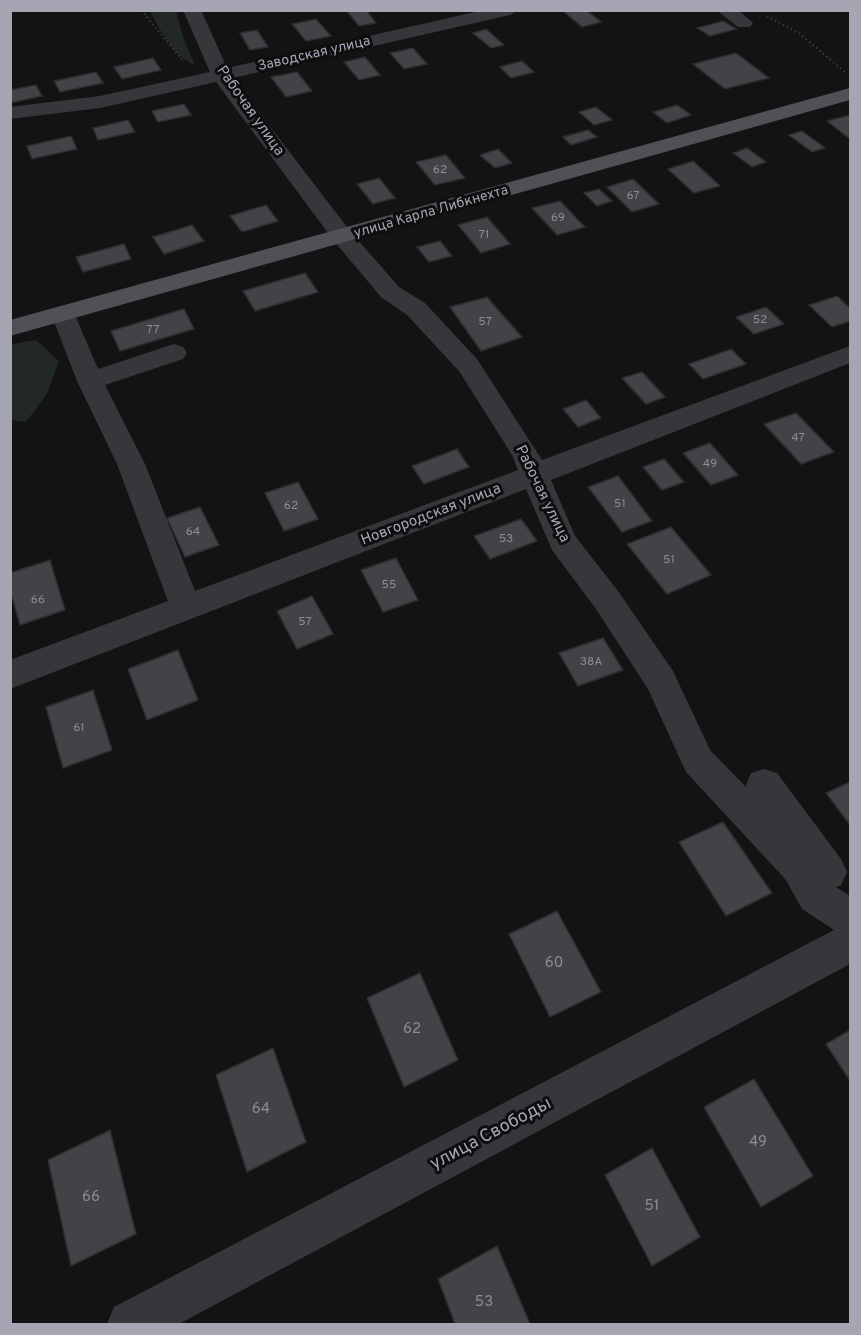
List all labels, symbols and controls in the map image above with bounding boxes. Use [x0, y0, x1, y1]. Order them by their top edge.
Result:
street label: Заводская улица [256, 33, 372, 75]
street label: Рабочая улица [212, 62, 288, 160]
house number: 62 [433, 162, 447, 178]
street label: улица Карла Либкнехта [352, 182, 510, 242]
house number: 67 [626, 188, 640, 204]
house number: 69 [551, 210, 565, 226]
house number: 71 [479, 227, 489, 243]
house number: 52 [753, 312, 767, 328]
house number: 57 [478, 314, 492, 330]
house number: 77 [147, 322, 159, 338]
house number: 47 [791, 430, 805, 446]
street label: Рабочая улица [510, 442, 574, 546]
house number: 49 [703, 456, 717, 472]
street label: Новгородская улица [358, 480, 504, 550]
house number: 51 [614, 496, 626, 512]
house number: 62 [284, 498, 298, 514]
house number: 64 [186, 524, 200, 540]
house number: 53 [499, 531, 513, 547]
house number: 51 [663, 552, 675, 568]
house number: 55 [382, 577, 396, 593]
house number: 66 [31, 592, 45, 608]
house number: 57 [298, 614, 312, 630]
house number: 38А [580, 654, 602, 670]
house number: 61 [73, 720, 85, 736]
house number: 60 [545, 954, 563, 973]
house number: 62 [403, 1020, 421, 1039]
street label: улица Свободы [426, 1092, 556, 1176]
house number: 64 [252, 1100, 270, 1119]
house number: 49 [749, 1133, 767, 1152]
house number: 66 [82, 1188, 100, 1207]
house number: 51 [645, 1197, 659, 1216]
house number: 53 [475, 1293, 493, 1312]

